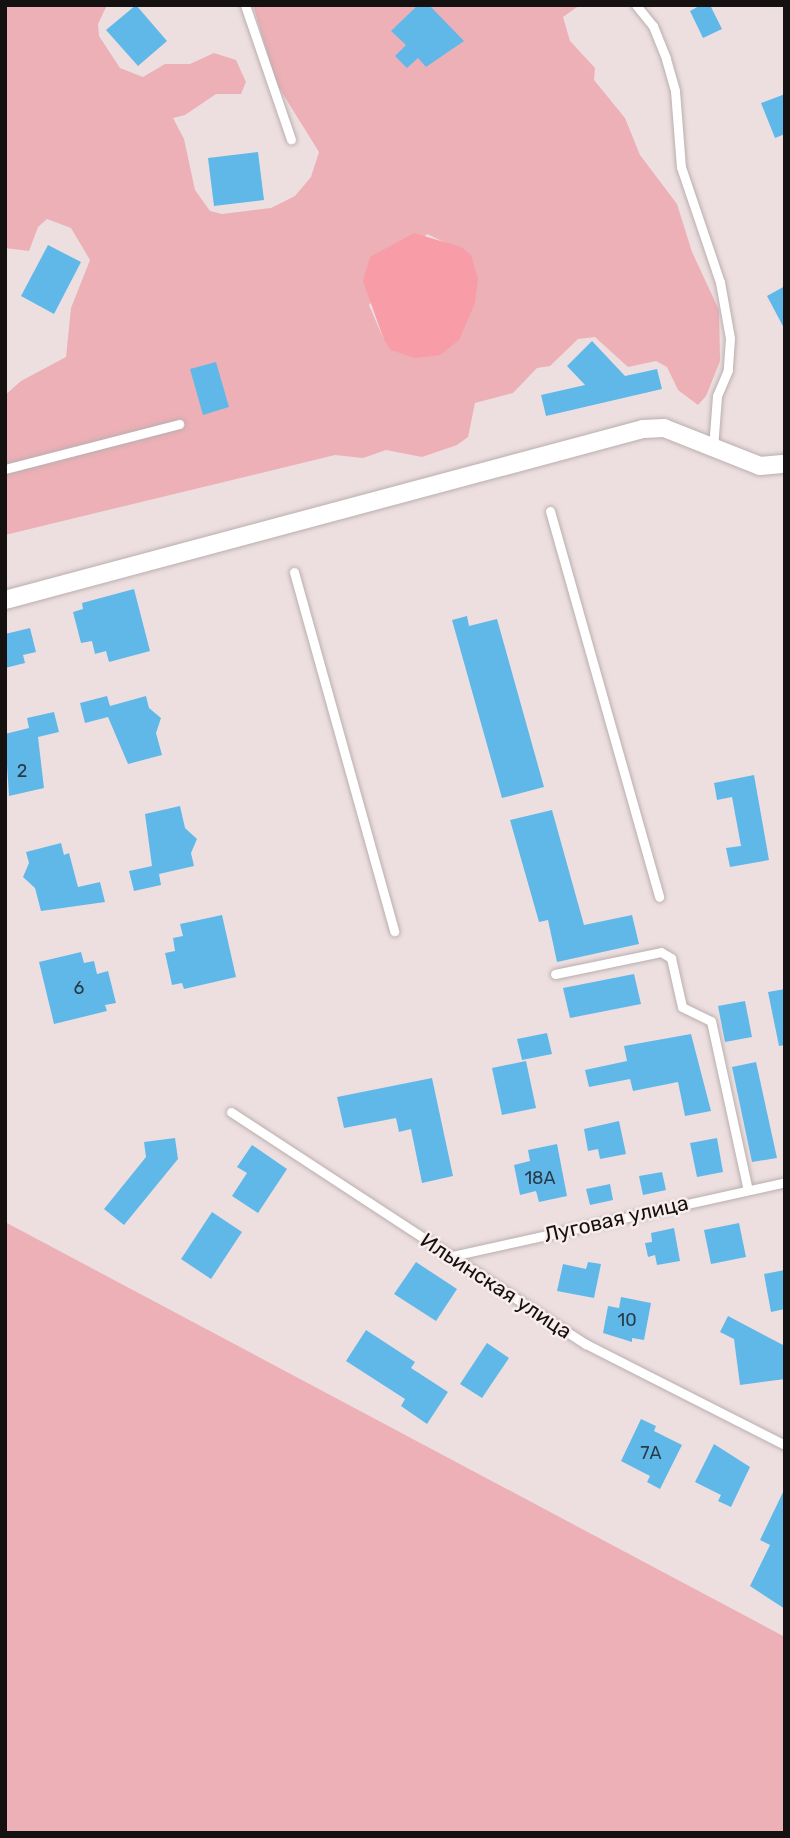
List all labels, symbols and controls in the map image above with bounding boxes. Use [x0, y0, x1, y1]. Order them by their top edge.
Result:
house number: 2 [17, 760, 27, 782]
house number: 6 [74, 977, 84, 999]
house number: 18А [524, 1167, 556, 1189]
street label: Луговая улица [541, 1190, 691, 1248]
street label: Ильинская улица [416, 1228, 576, 1344]
house number: 10 [617, 1309, 637, 1331]
house number: 7А [640, 1442, 662, 1464]

